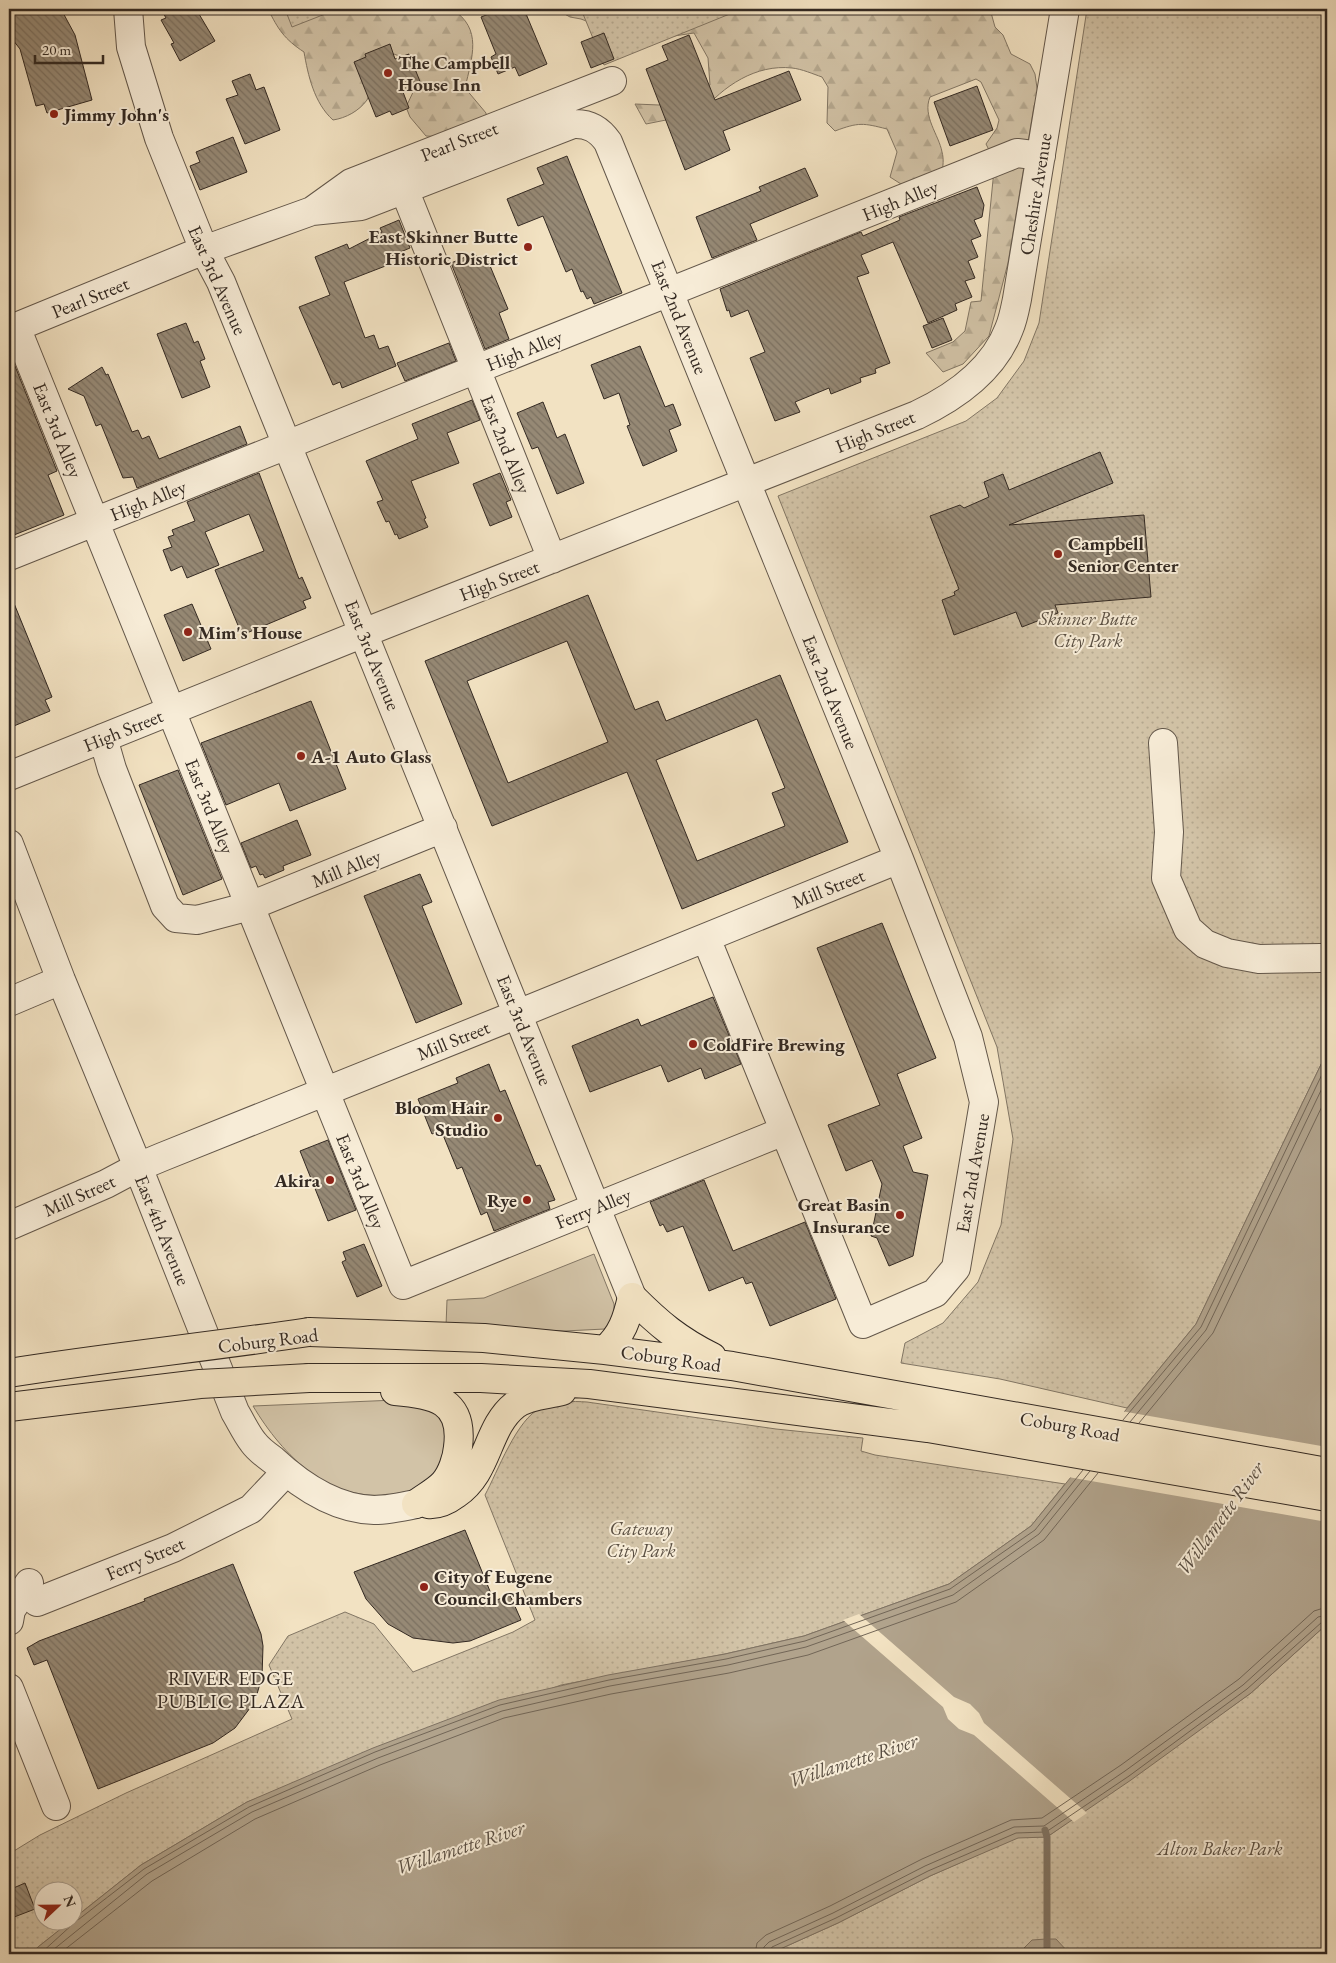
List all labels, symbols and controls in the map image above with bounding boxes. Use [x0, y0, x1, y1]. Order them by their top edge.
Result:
scale bar [35, 32, 102, 64]
text: 20 m [42, 40, 71, 59]
place label: The Campbell House Inn [398, 50, 511, 97]
marker: The Campbell House Inn [382, 67, 394, 79]
place label: Jimmy John's [62, 102, 169, 127]
marker: Jimmy John's [48, 108, 60, 120]
street label: Pearl Street [417, 115, 501, 168]
street label: Cheshire Avenue [1013, 131, 1057, 257]
street label: High Alley [858, 174, 943, 227]
street label: East 3rd Avenue [182, 222, 253, 339]
place label: East Skinner Butte Historic District [369, 224, 518, 271]
marker: East Skinner Butte Historic District [522, 241, 534, 253]
street label: East 2nd Avenue [645, 256, 714, 378]
street label: Pearl Street [48, 271, 132, 324]
street label: High Alley [482, 324, 567, 377]
street label: East 3rd Alley [27, 379, 88, 482]
street label: East 2nd Alley [474, 391, 537, 498]
street label: High Street [832, 404, 919, 459]
street label: High Alley [106, 474, 191, 527]
place label: Campbell Senior Center [1068, 531, 1179, 578]
marker: Campbell Senior Center [1052, 548, 1064, 560]
street label: High Street [456, 554, 543, 607]
street label: East 3rd Avenue [339, 596, 406, 714]
park label: Skinner Butte City Park [1038, 606, 1138, 653]
place label: Mim's House [198, 620, 302, 645]
marker: Mim's House [182, 626, 194, 638]
street label: East 2nd Avenue [796, 631, 865, 753]
street label: High Street [80, 703, 167, 758]
place label: A-1 Auto Glass [310, 744, 432, 769]
marker: A-1 Auto Glass [295, 750, 307, 762]
street label: East 3rd Alley [179, 755, 240, 858]
street label: Mill Alley [308, 843, 385, 894]
street label: Mill Street [788, 863, 868, 914]
street label: East 3rd Avenue [491, 971, 558, 1089]
street label: Mill Street [413, 1015, 493, 1066]
place label: ColdFire Brewing [703, 1032, 845, 1057]
marker: ColdFire Brewing [687, 1038, 699, 1050]
place label: Bloom Hair Studio [395, 1095, 488, 1142]
street label: East 2nd Avenue [950, 1111, 995, 1235]
marker: Bloom Hair Studio [492, 1112, 504, 1124]
street label: East 3rd Alley [330, 1130, 391, 1233]
street label: Mill Street [39, 1168, 119, 1222]
place label: Akira [273, 1168, 321, 1193]
street label: East 4th Avenue [129, 1171, 196, 1289]
marker: Akira [324, 1174, 336, 1186]
street label: Ferry Alley [552, 1182, 635, 1235]
place label: Rye [487, 1188, 517, 1213]
place label: Great Basin Insurance [798, 1192, 890, 1239]
marker: Rye [521, 1194, 533, 1206]
marker: Great Basin Insurance [894, 1209, 906, 1221]
street label: Coburg Road [216, 1322, 320, 1359]
street label: Coburg Road [619, 1339, 723, 1378]
street label: Coburg Road [1018, 1405, 1122, 1448]
water label: Willamette River [1170, 1455, 1271, 1580]
park label: Gateway City Park [606, 1516, 676, 1563]
street label: Ferry Street [102, 1531, 188, 1586]
place label: City of Eugene Council Chambers [434, 1564, 582, 1611]
marker: City of Eugene Council Chambers [418, 1581, 430, 1593]
district label: RIVER EDGE PUBLIC PLAZA [157, 1665, 305, 1714]
water label: Willamette River [785, 1726, 922, 1793]
water label: Willamette River [392, 1813, 529, 1880]
park label: Alton Baker Park [1155, 1836, 1283, 1861]
north arrow [32, 1880, 82, 1930]
text: N [60, 1893, 81, 1910]

